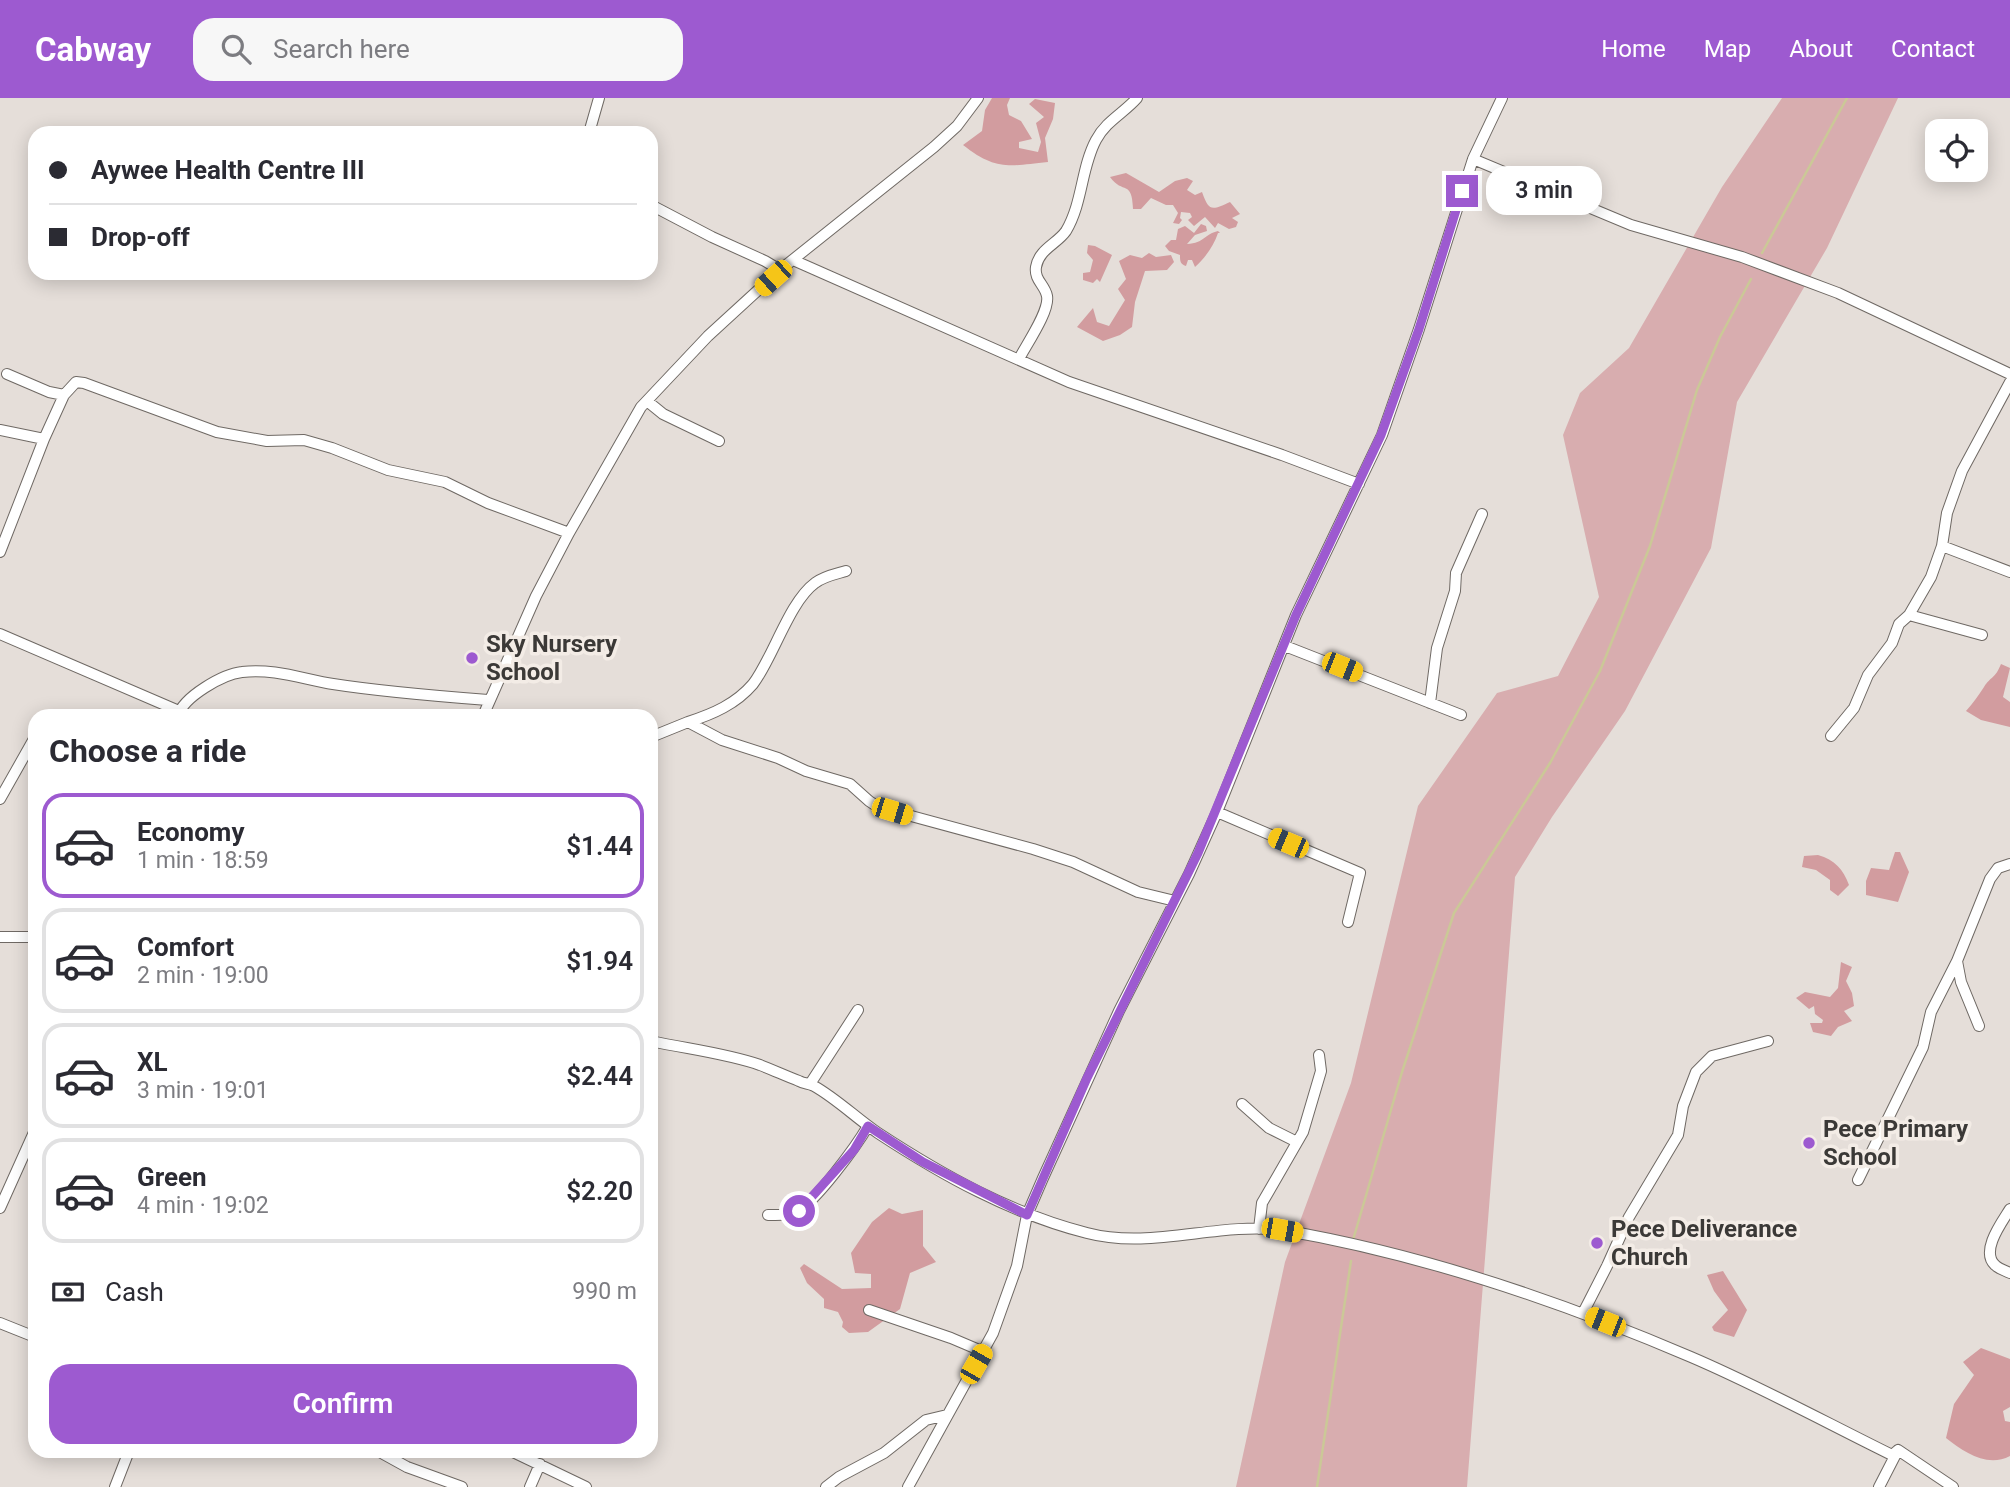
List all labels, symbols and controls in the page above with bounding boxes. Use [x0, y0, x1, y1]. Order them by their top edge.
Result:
search box [193, 18, 683, 81]
text: Cabway [35, 30, 151, 69]
icon: search [217, 30, 255, 68]
text: Search here [273, 34, 410, 64]
text: Home [1601, 35, 1666, 63]
text: Map [1704, 35, 1751, 63]
text: About [1789, 35, 1853, 63]
text: Contact [1891, 35, 1975, 63]
map controls [1925, 119, 1988, 182]
button: locate [1925, 119, 1988, 182]
text: Aywee Health Centre III [91, 155, 365, 185]
callout: 3 min [1486, 166, 1602, 216]
route end [1446, 175, 1478, 207]
text: 3 min [1515, 177, 1573, 204]
text: Drop-off [91, 222, 190, 252]
car [751, 256, 796, 300]
place label: Sky Nursery School [486, 630, 618, 686]
car [1319, 649, 1366, 685]
marker: Sky Nursery School [464, 650, 480, 666]
text: Choose a ride [49, 732, 246, 770]
car [869, 795, 916, 827]
icon: car [53, 814, 116, 877]
text: Economy [137, 817, 244, 847]
car [1265, 825, 1312, 861]
text: $1.44 [566, 831, 633, 861]
text: 1 min · 18:59 [137, 847, 269, 874]
icon: car [53, 929, 116, 992]
text: Comfort [137, 932, 234, 962]
text: $1.94 [566, 946, 633, 976]
text: 2 min · 19:00 [137, 962, 269, 989]
icon: car [53, 1044, 116, 1107]
text: XL [137, 1047, 168, 1077]
text: $2.44 [566, 1061, 633, 1091]
text: 3 min · 19:01 [137, 1077, 269, 1104]
place label: Pece Primary School [1823, 1115, 1969, 1171]
marker: Pece Primary School [1801, 1135, 1817, 1151]
icon: car [53, 1159, 116, 1222]
text: Green [137, 1162, 207, 1192]
text: $2.20 [566, 1176, 633, 1206]
text: 4 min · 19:02 [137, 1192, 269, 1219]
route start [783, 1195, 815, 1227]
place label: Pece Deliverance Church [1611, 1215, 1797, 1271]
car [1260, 1216, 1305, 1244]
marker: Pece Deliverance Church [1589, 1235, 1605, 1251]
icon: cash [49, 1273, 87, 1311]
text: Cash [105, 1277, 164, 1307]
text: 990 m [572, 1278, 637, 1305]
car [1582, 1304, 1629, 1340]
car [957, 1341, 996, 1387]
button: Confirm [49, 1364, 637, 1444]

